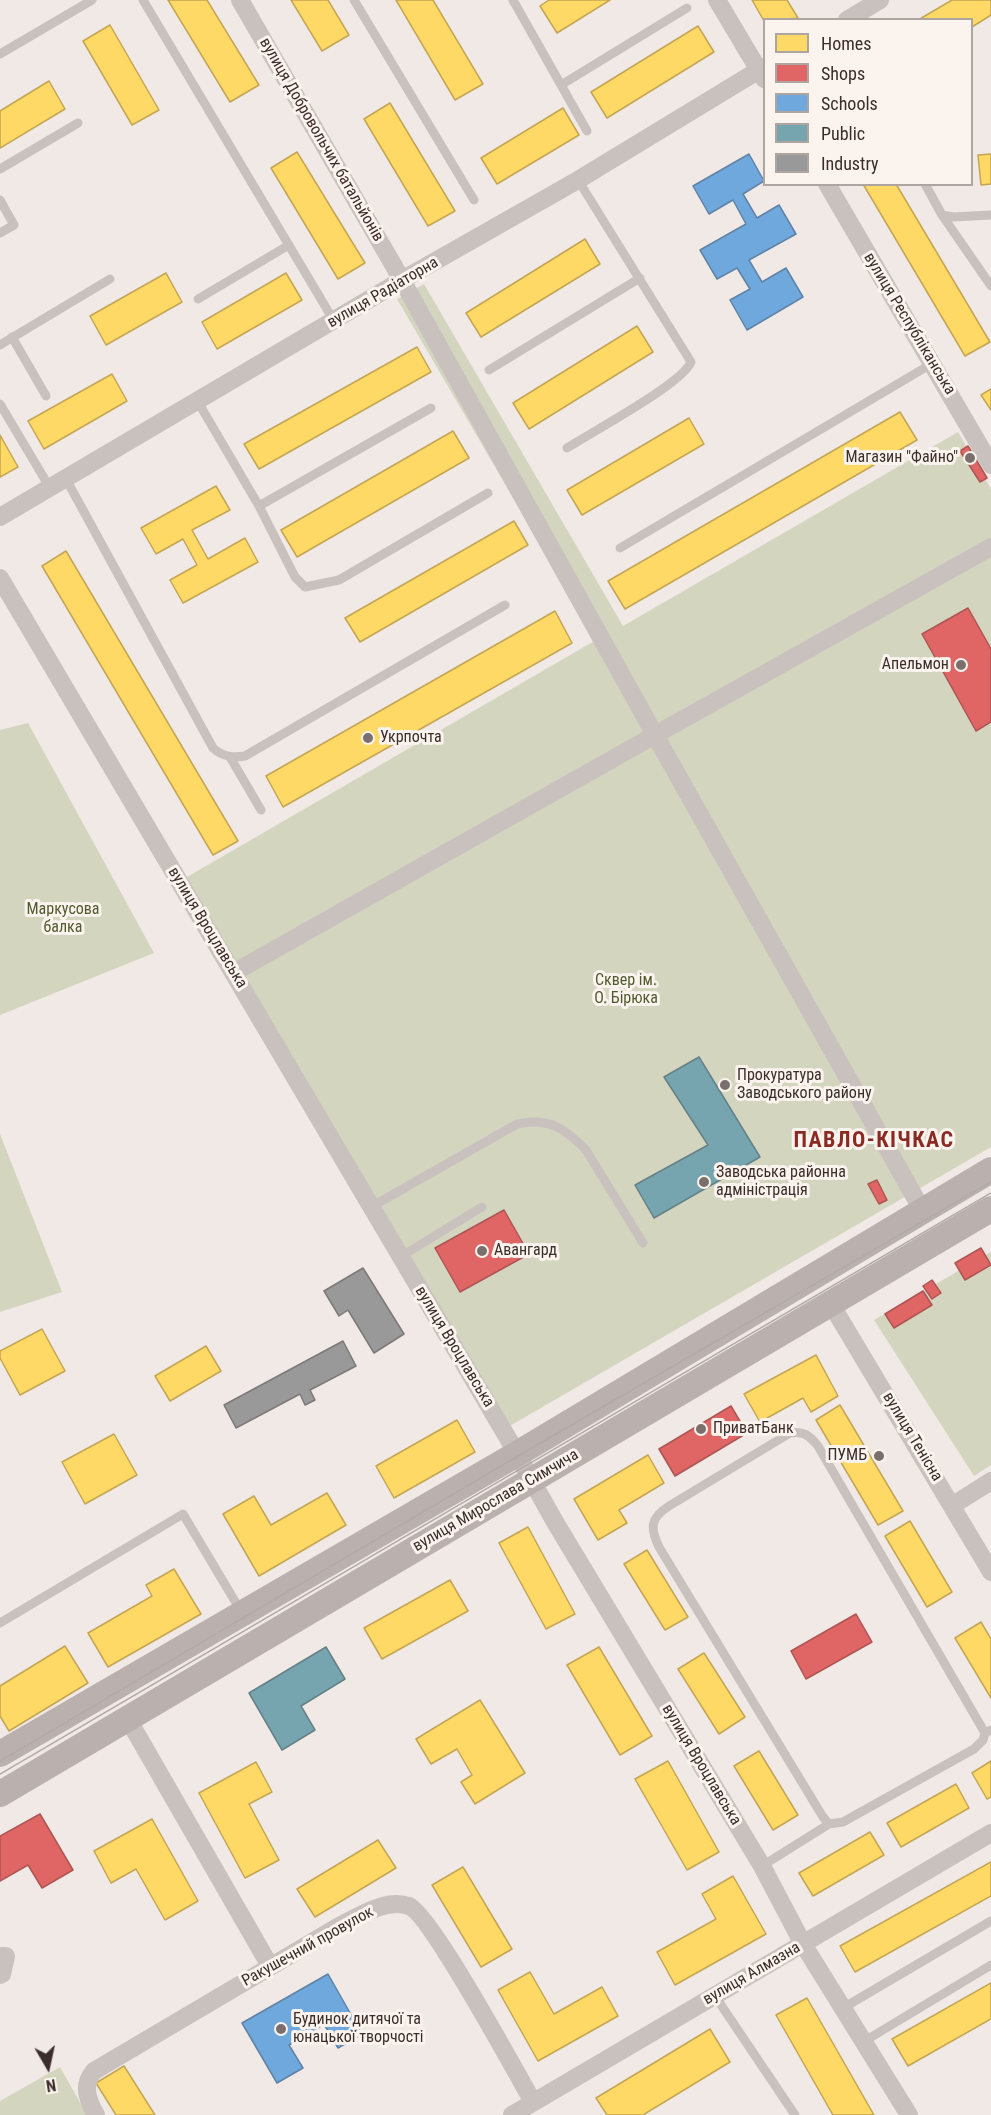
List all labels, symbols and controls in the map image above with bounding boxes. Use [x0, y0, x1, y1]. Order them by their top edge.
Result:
legend [763, 18, 973, 186]
text: Homes [821, 33, 871, 54]
street label: вулиця Добровольчих батальйонів [255, 35, 387, 245]
text: Shops [821, 63, 865, 84]
text: Schools [821, 93, 878, 114]
text: Public [821, 123, 865, 144]
text: Industry [821, 153, 879, 174]
street label: вулиця Республіканська [859, 249, 959, 399]
street label: вулиця Радіаторна [324, 253, 442, 333]
place label: Магазин "Файно" [846, 448, 958, 468]
marker: Магазин "Файно" [963, 451, 977, 465]
place label: Апельмон [882, 655, 949, 675]
marker: Апельмон [954, 658, 968, 672]
place label: Укрпочта [380, 728, 442, 748]
marker: Укрпочта [361, 731, 375, 745]
street label: вулиця Вроцлавська [163, 864, 251, 992]
park label: Маркусова балка [26, 900, 100, 938]
park label: Сквер ім. О. Бірюка [594, 971, 658, 1009]
place label: Прокуратура Заводського району [737, 1066, 872, 1104]
marker: Прокуратура Заводського району [718, 1078, 732, 1092]
district label: ПАВЛО-КІЧКАС [793, 1128, 955, 1154]
place label: Заводська районна адміністрація [716, 1163, 846, 1201]
marker: Заводська районна адміністрація [697, 1175, 711, 1189]
place label: Авангард [494, 1241, 557, 1261]
marker: Авангард [475, 1244, 489, 1258]
street label: вулиця Вроцлавська [410, 1283, 498, 1411]
street label: вулиця Тенісна [878, 1389, 946, 1485]
place label: ПриватБанк [713, 1419, 794, 1439]
marker: ПриватБанк [694, 1422, 708, 1436]
street label: вулиця Мирослава Симчича [410, 1446, 582, 1556]
place label: ПУМБ [827, 1446, 867, 1466]
marker: ПУМБ [872, 1449, 886, 1463]
street label: вулиця Вроцлавська [657, 1701, 745, 1829]
street label: Ракушечний провулок [239, 1903, 377, 1991]
street label: вулиця Алмазна [700, 1938, 804, 2010]
place label: Будинок дитячої та юнацької творчості [293, 2010, 424, 2048]
marker: Будинок дитячої та юнацької творчості [274, 2022, 288, 2036]
north arrow [18, 2037, 78, 2097]
text: N [45, 2075, 57, 2095]

